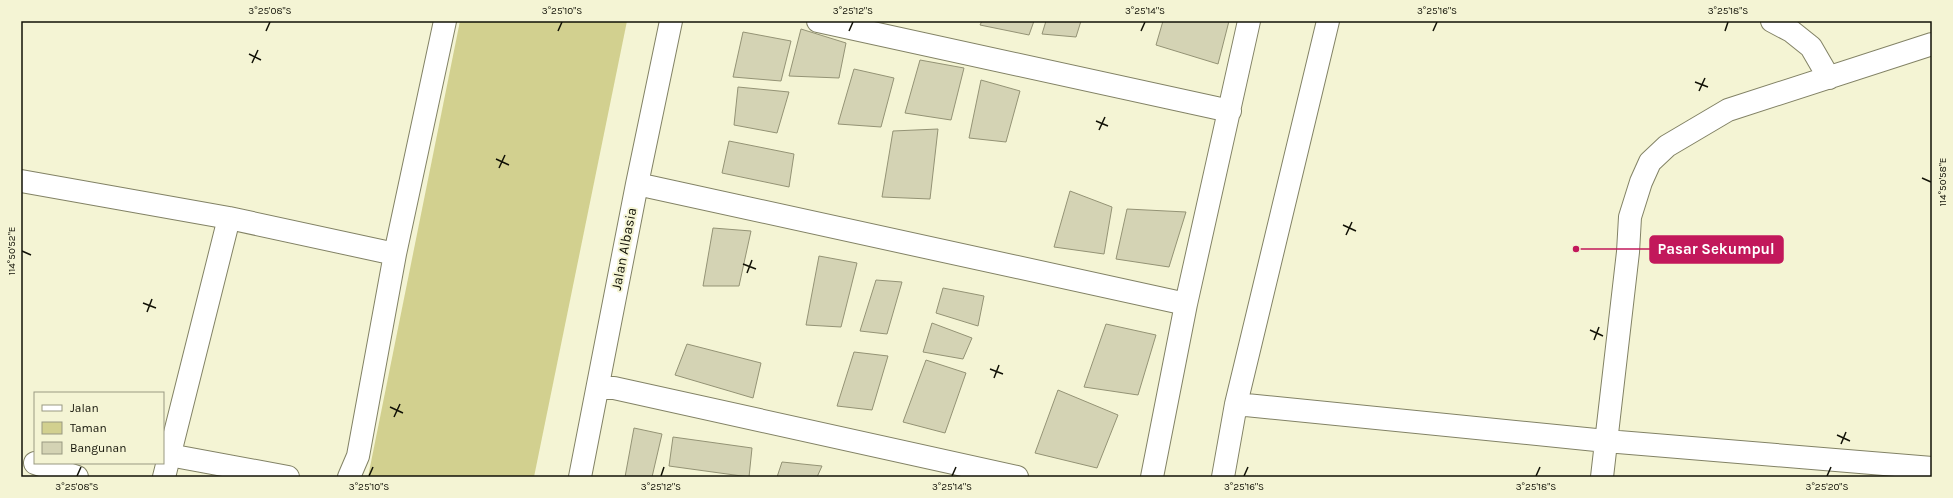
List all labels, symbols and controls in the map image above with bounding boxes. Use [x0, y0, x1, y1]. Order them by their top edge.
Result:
text: 3°25'08"S [248, 5, 292, 17]
text: 3°25'10"S [542, 5, 582, 17]
text: 3°25'12"S [833, 5, 873, 17]
text: 3°25'14"S [1125, 5, 1165, 17]
text: 3°25'16"S [1417, 5, 1457, 17]
text: 3°25'18"S [1708, 5, 1748, 17]
text: 114°50'58"E [1937, 158, 1949, 207]
street label: Jalan Albasia [608, 206, 640, 292]
text: 114°50'52"E [6, 227, 18, 275]
callout: Pasar Sekumpul [1650, 236, 1783, 263]
text: Pasar Sekumpul [1658, 240, 1775, 258]
legend [34, 392, 164, 464]
text: Jalan [70, 401, 99, 415]
text: Taman [70, 421, 107, 435]
text: Bangunan [70, 441, 126, 455]
text: 3°25'08"S [55, 481, 99, 493]
text: 3°25'10"S [349, 481, 389, 493]
text: 3°25'12"S [641, 481, 681, 493]
text: 3°25'14"S [932, 481, 972, 493]
text: 3°25'16"S [1224, 481, 1264, 493]
text: 3°25'18"S [1516, 481, 1556, 493]
text: 3°25'20"S [1806, 481, 1848, 493]

